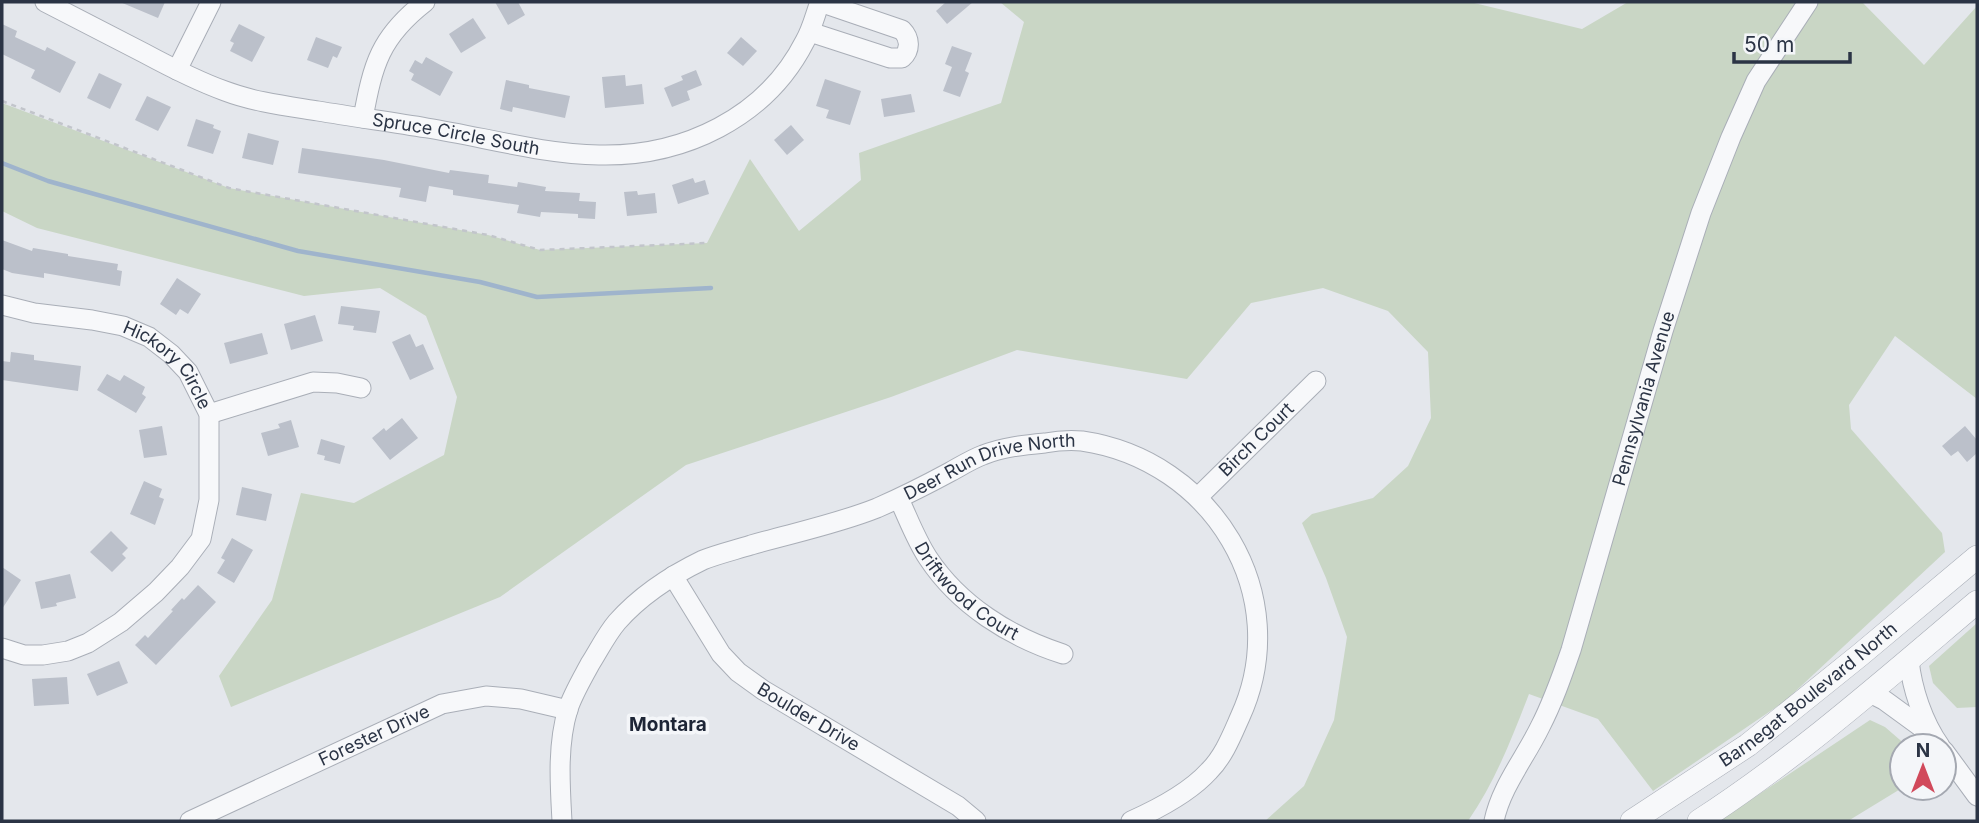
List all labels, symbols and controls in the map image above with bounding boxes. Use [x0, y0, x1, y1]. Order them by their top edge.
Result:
scale bar [1734, 21, 1850, 65]
text: 50 m [1744, 32, 1794, 57]
street label: Spruce Circle South [371, 109, 541, 159]
street label: Pennsylvania Avenue [1608, 308, 1679, 488]
street label: Hickory Circle [120, 316, 216, 412]
street label: Birch Court [1214, 398, 1298, 480]
street label: Deer Run Drive North [900, 430, 1076, 504]
street label: Driftwood Court [911, 538, 1023, 644]
street label: Barnegat Boulevard North [1715, 618, 1901, 771]
street label: Boulder Drive [754, 678, 864, 755]
street label: Forester Drive [315, 700, 433, 770]
district label: Montara [629, 713, 707, 736]
north arrow [1888, 732, 1958, 802]
text: N [1916, 739, 1930, 762]

